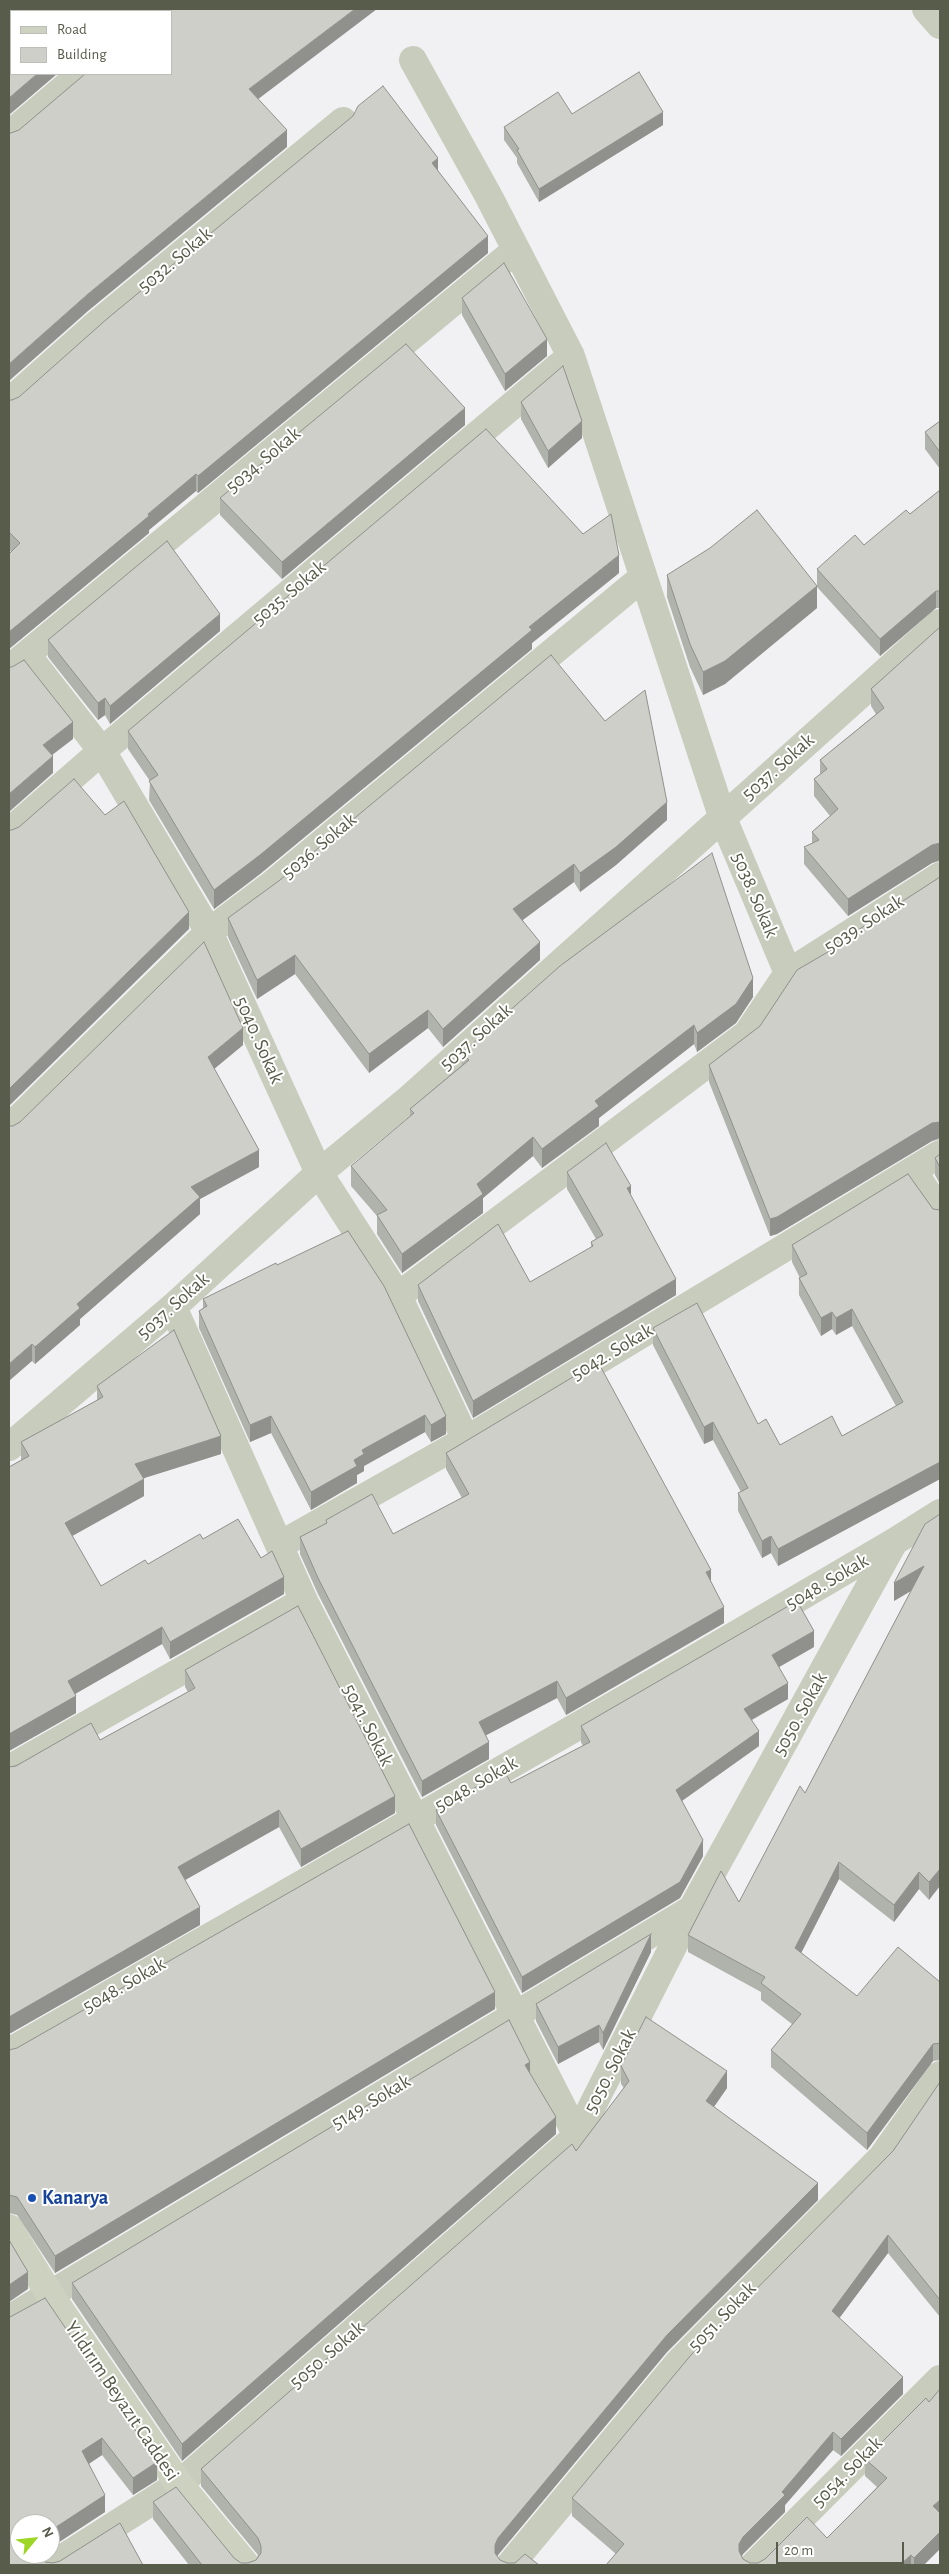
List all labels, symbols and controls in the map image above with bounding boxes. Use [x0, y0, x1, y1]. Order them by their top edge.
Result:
legend [10, 10, 172, 75]
text: Road [57, 22, 87, 37]
text: Building [57, 47, 107, 62]
street label: 5032. Sokak [133, 222, 217, 298]
street label: 5034. Sokak [221, 422, 305, 498]
street label: 5035. Sokak [247, 555, 331, 631]
street label: 5037. Sokak [737, 728, 819, 806]
street label: 5036. Sokak [277, 808, 361, 884]
street label: 5038. Sokak [726, 849, 784, 941]
street label: 5039. Sokak [820, 889, 908, 959]
street label: 5040. Sokak [229, 993, 289, 1087]
street label: 5037. Sokak [435, 998, 517, 1076]
street label: 5037. Sokak [132, 1267, 214, 1345]
street label: 5042. Sokak [567, 1318, 657, 1386]
street label: 5048. Sokak [781, 1549, 873, 1615]
street label: 5050. Sokak [767, 1668, 833, 1760]
street label: 5041. Sokak [337, 1680, 399, 1770]
street label: 5048. Sokak [430, 1751, 522, 1817]
street label: 5048. Sokak [78, 1952, 170, 2018]
street label: 5050. Sokak [579, 2025, 641, 2117]
street label: 5149. Sokak [327, 2069, 415, 2135]
place label: Kanarya [42, 2186, 108, 2210]
marker: Kanarya [26, 2192, 38, 2204]
street label: 5051. Sokak [683, 2277, 761, 2357]
street label: Yıldırım Beyazıt Caddesi [60, 2316, 184, 2486]
street label: 5050. Sokak [285, 2316, 369, 2394]
street label: 5054. Sokak [806, 2431, 888, 2513]
north arrow [10, 2514, 60, 2564]
text: N [39, 2525, 56, 2540]
scale bar [779, 2532, 906, 2564]
text: 20 m [784, 2543, 813, 2558]

